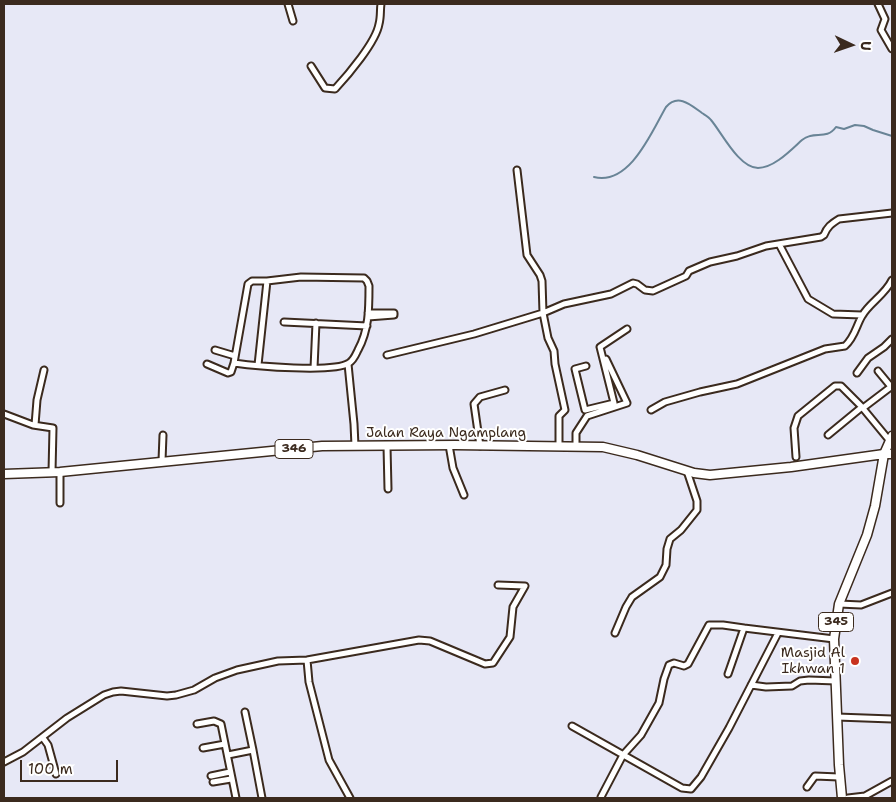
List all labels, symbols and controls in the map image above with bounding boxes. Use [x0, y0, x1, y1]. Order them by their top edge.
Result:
north arrow [826, 20, 876, 70]
text: U [857, 41, 875, 51]
street label: Jalan Raya Ngamplang [366, 425, 526, 441]
road number: 346 [275, 439, 313, 458]
road number: 345 [818, 612, 854, 632]
place label: Masjid Al Ikhwan 1 [781, 645, 845, 678]
marker: Masjid Al Ikhwan 1 [849, 655, 861, 667]
scale bar [22, 750, 120, 782]
text: 100 m [28, 759, 73, 779]

